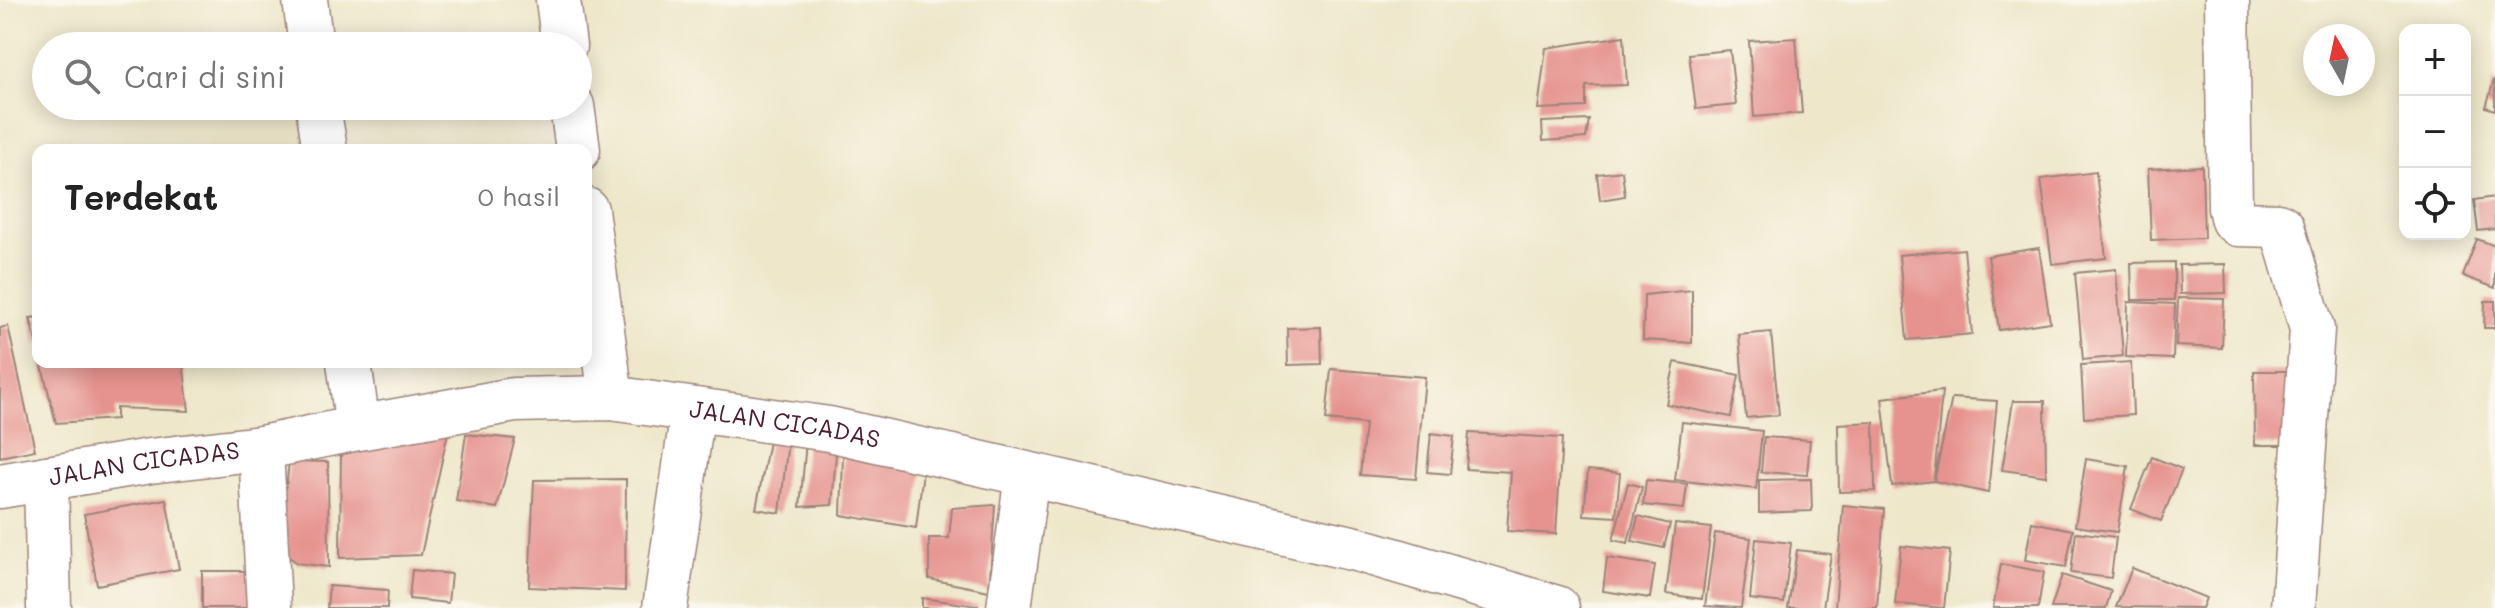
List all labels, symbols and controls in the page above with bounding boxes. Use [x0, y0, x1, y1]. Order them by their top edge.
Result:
north arrow [2303, 24, 2375, 96]
map controls [2399, 24, 2471, 240]
button: + [2399, 24, 2471, 96]
search box [32, 32, 592, 120]
icon: search [60, 54, 104, 98]
text: Cari di sini [124, 56, 285, 96]
button: − [2399, 96, 2471, 168]
button: locate [2399, 168, 2471, 240]
text: Terdekat [64, 174, 218, 219]
text: 0 hasil [478, 179, 560, 213]
street label: JALAN CICADAS [688, 392, 883, 454]
street label: JALAN CICADAS [46, 434, 241, 492]

